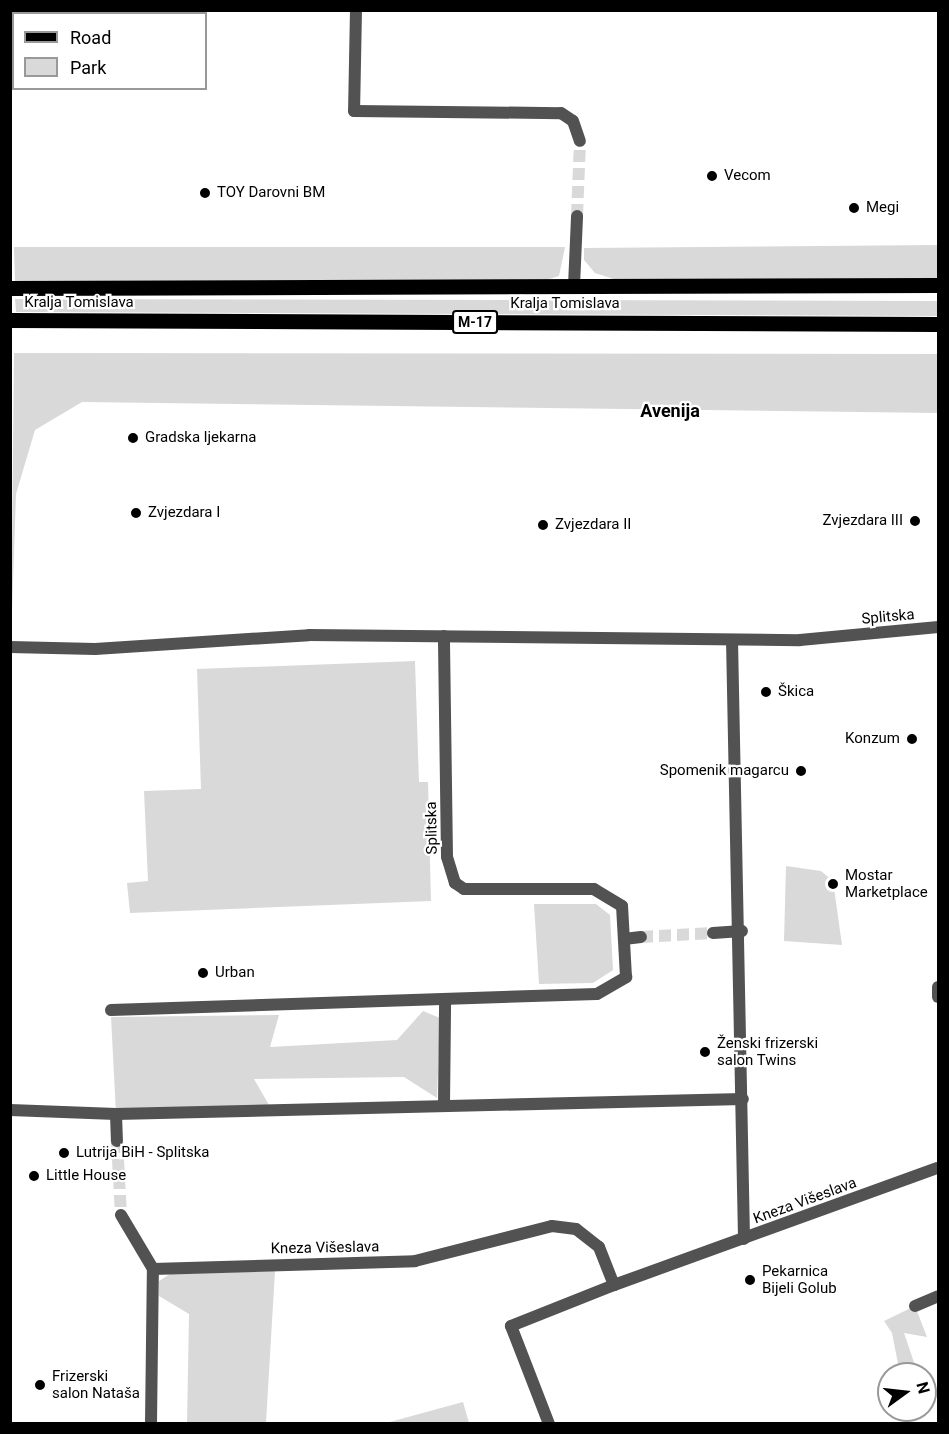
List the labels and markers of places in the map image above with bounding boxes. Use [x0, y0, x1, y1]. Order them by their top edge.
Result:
place label: Vecom [724, 167, 771, 185]
marker: Vecom [705, 169, 719, 183]
place label: TOY Darovni BM [217, 184, 325, 202]
marker: TOY Darovni BM [198, 186, 212, 200]
place label: Megi [866, 199, 899, 217]
marker: Megi [847, 201, 861, 215]
place label: Gradska ljekarna [145, 429, 256, 447]
marker: Gradska ljekarna [126, 431, 140, 445]
place label: Zvjezdara I [148, 504, 220, 522]
marker: Zvjezdara I [129, 506, 143, 520]
place label: Zvjezdara III [823, 512, 903, 530]
marker: Zvjezdara III [908, 514, 922, 528]
place label: Zvjezdara II [555, 516, 631, 534]
marker: Zvjezdara II [536, 518, 550, 532]
place label: Škica [778, 683, 814, 701]
marker: Škica [759, 685, 773, 699]
place label: Konzum [845, 730, 900, 748]
marker: Konzum [905, 732, 919, 746]
place label: Spomenik magarcu [660, 762, 789, 780]
marker: Spomenik magarcu [794, 764, 808, 778]
place label: Mostar Marketplace [845, 866, 928, 901]
marker: Mostar Marketplace [826, 877, 840, 891]
place label: Urban [215, 964, 255, 982]
marker: Urban [196, 966, 210, 980]
place label: Ženski frizerski salon Twins [717, 1034, 818, 1069]
marker: Ženski frizerski salon Twins [698, 1045, 712, 1059]
place label: Lutrija BiH - Splitska [76, 1144, 209, 1162]
marker: Lutrija BiH - Splitska [57, 1146, 71, 1160]
place label: Little House [46, 1167, 126, 1185]
marker: Little House [27, 1169, 41, 1183]
place label: Pekarnica Bijeli Golub [762, 1262, 837, 1297]
marker: Pekarnica Bijeli Golub [743, 1273, 757, 1287]
place label: Frizerski salon Nataša [52, 1367, 140, 1402]
marker: Frizerski salon Nataša [33, 1378, 47, 1392]

